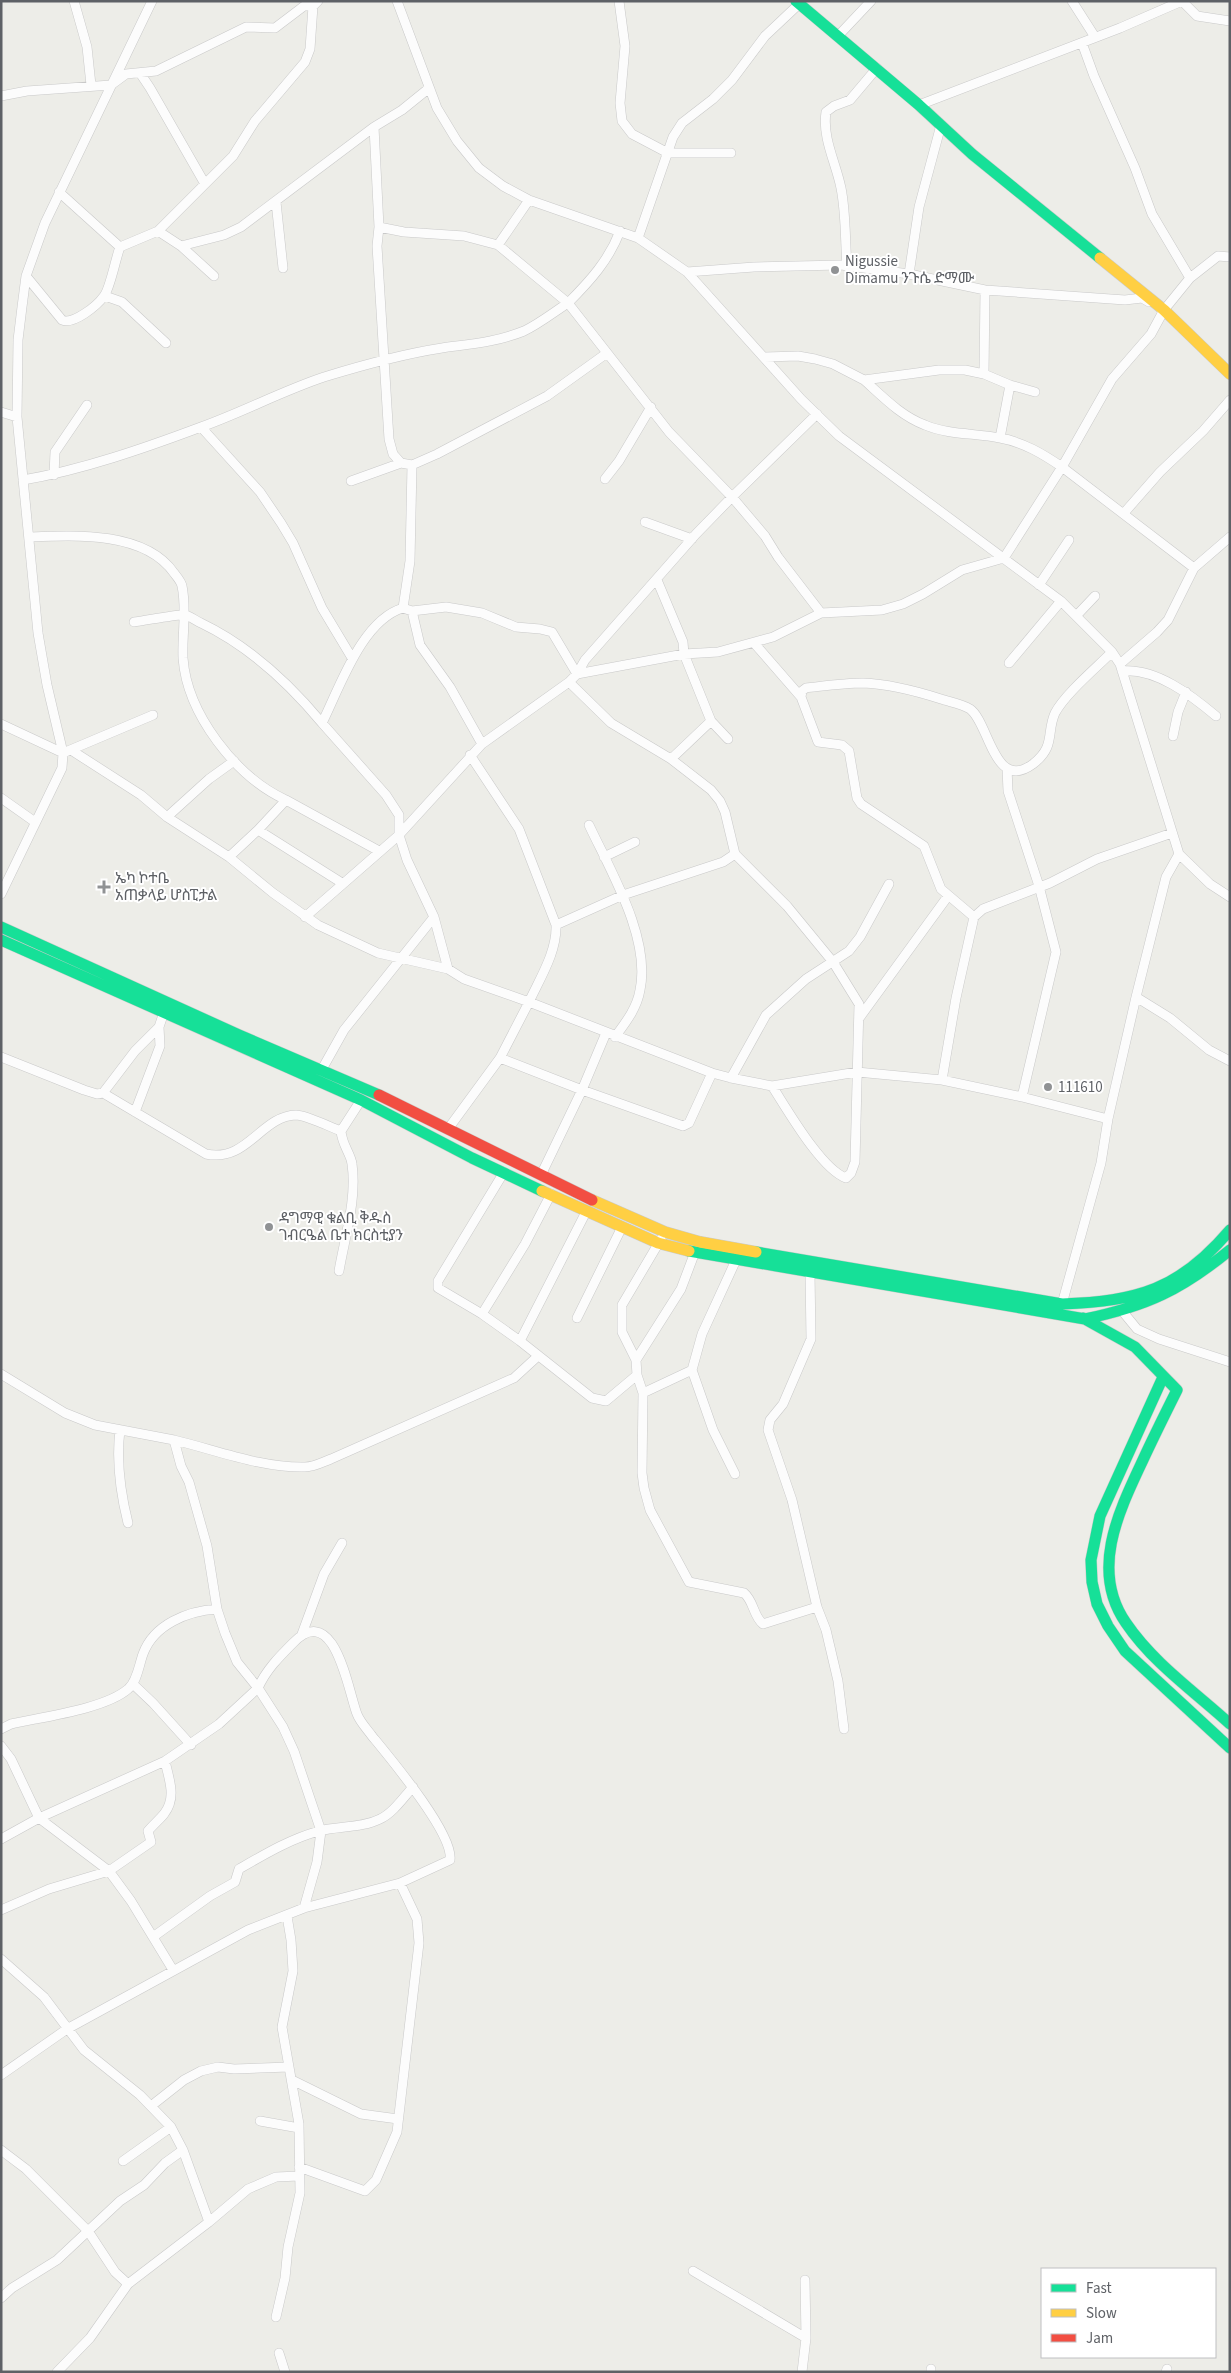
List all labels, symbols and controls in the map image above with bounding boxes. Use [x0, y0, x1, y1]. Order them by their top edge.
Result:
place label: Nigussie Dimamu ንጉሴ ድማሙ [845, 251, 975, 289]
marker: Nigussie Dimamu ንጉሴ ድማሙ [829, 264, 841, 276]
place label: ኤካ ኮተቤ አጠቃላይ ሆስፒታል [115, 868, 217, 906]
marker: ኤካ ኮተቤ አጠቃላይ ሆስፒታል [97, 880, 111, 894]
place label: 111610 [1058, 1077, 1103, 1098]
marker: 111610 [1042, 1081, 1054, 1093]
place label: ዳግማዊ ቁልቢ ቅዱስ ገብርዔል ቤተ ክርስቲያን [279, 1208, 403, 1246]
marker: ዳግማዊ ቁልቢ ቅዱስ ገብርዔል ቤተ ክርስቲያን [263, 1221, 275, 1233]
legend [1041, 2268, 1216, 2358]
text: Fast [1086, 2278, 1112, 2299]
text: Slow [1086, 2303, 1117, 2324]
text: Jam [1086, 2328, 1113, 2349]

